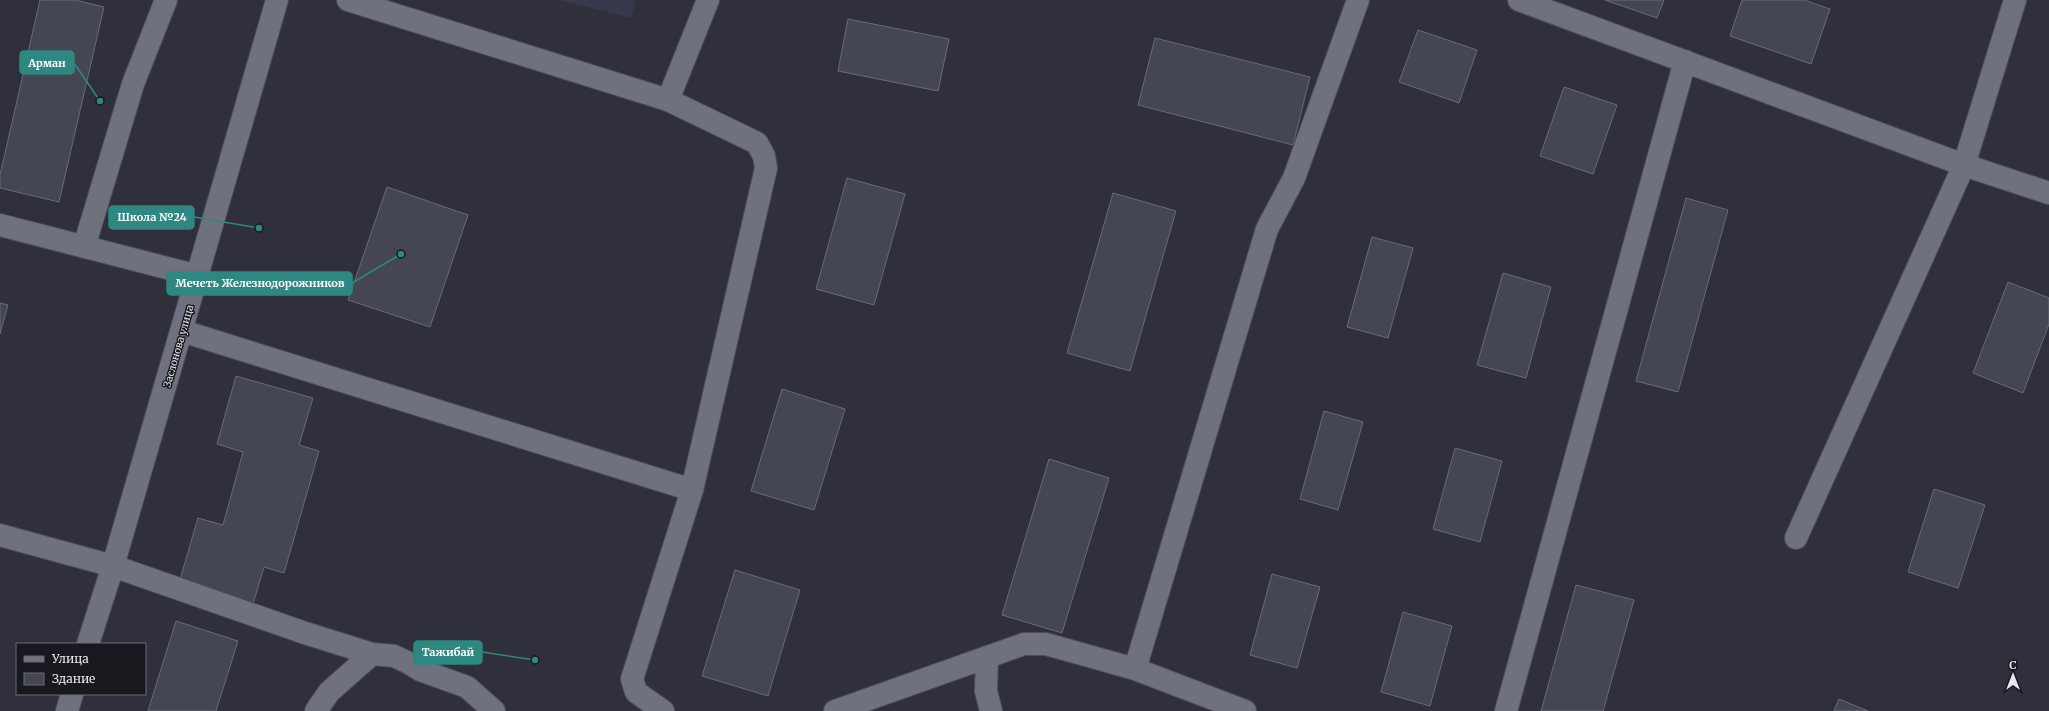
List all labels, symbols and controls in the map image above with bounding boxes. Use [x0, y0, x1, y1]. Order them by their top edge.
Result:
callout: Арман [20, 51, 74, 74]
text: Арман [27, 56, 66, 70]
callout: Школа №24 [109, 206, 194, 229]
text: Школа №24 [117, 210, 187, 224]
callout: Мечеть Железнодорожников [167, 272, 352, 295]
text: Мечеть Железнодорожников [176, 276, 345, 290]
street label: Заслонова улица [160, 303, 197, 389]
callout: Тажибай [414, 641, 482, 664]
legend [16, 643, 146, 695]
text: Тажибай [422, 645, 475, 659]
text: Улица [51, 651, 89, 666]
north arrow [1993, 655, 2033, 695]
text: С [2009, 658, 2017, 672]
text: Здание [52, 671, 95, 686]

